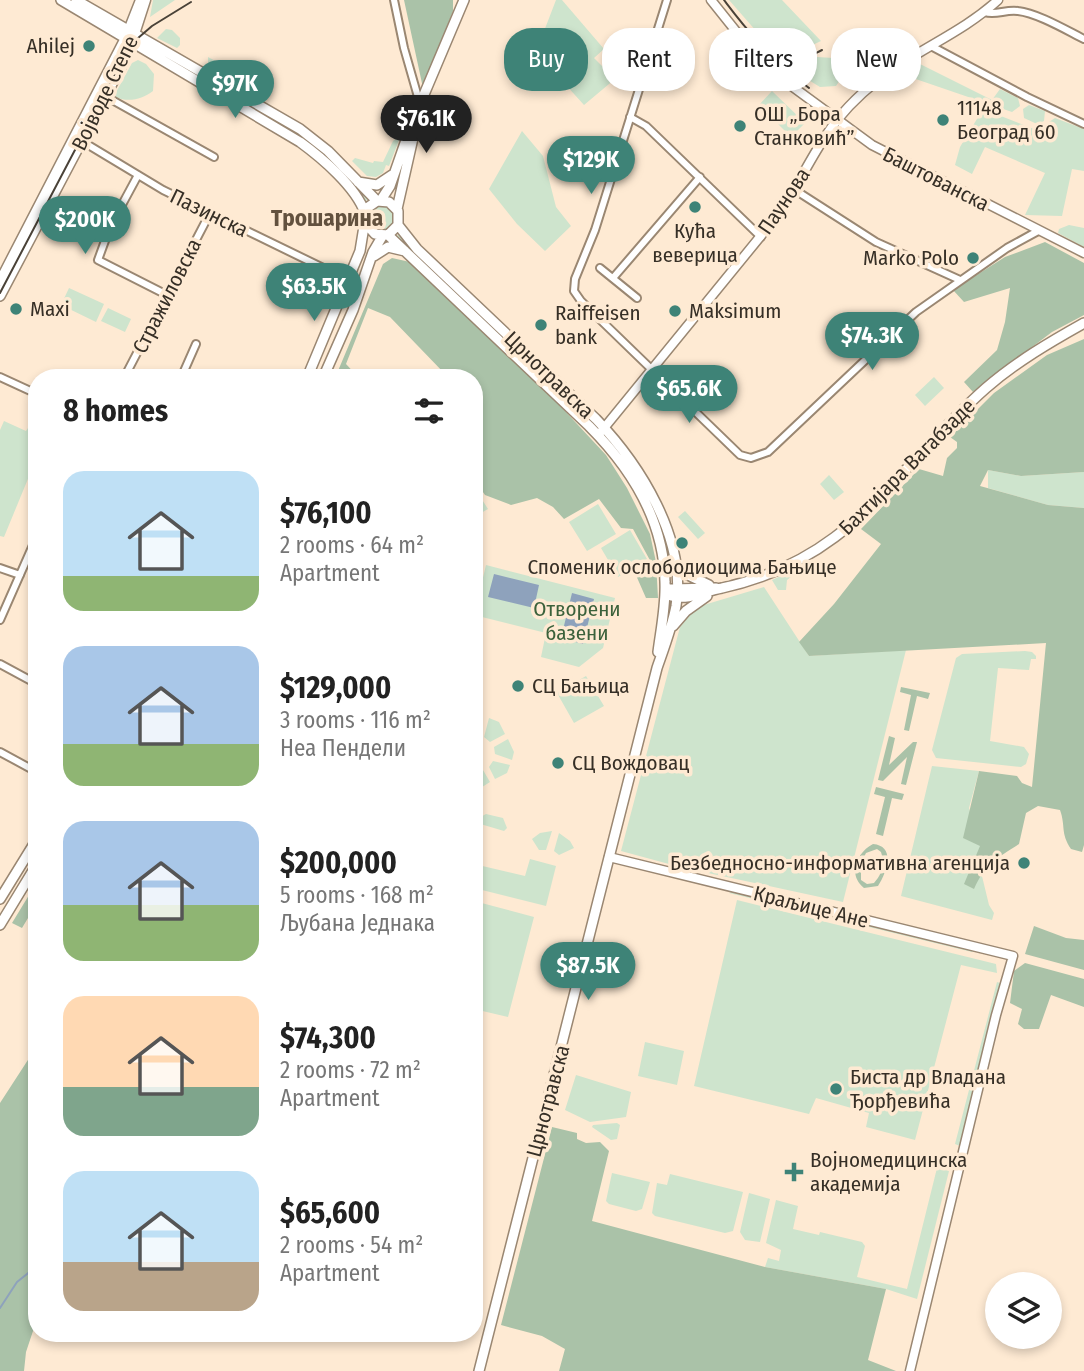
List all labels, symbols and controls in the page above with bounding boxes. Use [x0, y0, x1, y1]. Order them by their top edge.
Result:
chip: Buy [504, 28, 588, 91]
chip: Rent [602, 28, 695, 91]
chip: Filters [709, 28, 817, 91]
chip: New [831, 28, 921, 91]
street label: Војводе Степе [66, 31, 144, 155]
place label: Ahilej [26, 33, 75, 59]
marker: Ahilej [81, 38, 97, 54]
pin: $97K [194, 60, 276, 120]
text: $97K [212, 69, 258, 97]
place label: 11148 Београд 60 [957, 95, 1056, 145]
pin: $76.1K [369, 96, 483, 155]
place label: ОШ „Бора Станковић” [754, 101, 855, 151]
text: $76.1K [397, 104, 455, 132]
marker: 11148 Београд 60 [935, 112, 951, 128]
marker: ОШ „Бора Станковић” [732, 118, 748, 134]
pin: $129K [542, 136, 640, 196]
street label: Баштованска [878, 141, 994, 217]
text: $129K [563, 145, 619, 173]
street label: Паунова [752, 163, 816, 239]
street label: Пазинска [166, 183, 252, 243]
pin: $200K [36, 196, 134, 256]
marker: Кућа веверица [687, 199, 703, 215]
district label: Трошарина [271, 204, 383, 232]
text: $200K [55, 205, 115, 233]
place label: Кућа веверица [652, 218, 738, 268]
street label: Стражиловска [127, 234, 207, 358]
place label: Marko Polo [863, 245, 959, 271]
marker: Marko Polo [965, 250, 981, 266]
pin: $63.5K [257, 264, 371, 323]
text: $63.5K [282, 272, 346, 300]
place label: Maxi [30, 296, 70, 322]
place label: Maksimum [689, 298, 781, 324]
place label: Raiffeisen bank [555, 300, 641, 350]
marker: Maxi [8, 301, 24, 317]
marker: Maksimum [667, 303, 683, 319]
pin: $74.3K [815, 312, 929, 372]
marker: Raiffeisen bank [533, 317, 549, 333]
text: $74.3K [841, 321, 903, 349]
street label: Црнотравска [499, 326, 599, 424]
pin: $65.6K [632, 366, 746, 425]
text: $65.6K [656, 374, 722, 402]
icon: filters [410, 392, 448, 430]
text: 8 homes [63, 393, 168, 429]
street label: Бахтијара Вагабзаде [833, 393, 981, 541]
text: $76,100 [280, 495, 372, 531]
icon: home [119, 499, 203, 583]
text: 2 rooms · 64 m² [280, 531, 424, 559]
marker: Споменик ослободиоцима Бањице [674, 535, 690, 551]
place label: Споменик ослободиоцима Бањице [527, 554, 837, 580]
text: Apartment [280, 559, 380, 587]
park label: Отворени базени [533, 596, 621, 646]
text: $129,000 [280, 670, 391, 706]
place label: СЦ Бањица [532, 673, 630, 699]
icon: home [119, 674, 203, 758]
marker: СЦ Бањица [510, 678, 526, 694]
text: 3 rooms · 116 m² [280, 706, 431, 734]
text: Неа Пендели [280, 734, 406, 762]
place label: СЦ Вождовац [572, 750, 689, 776]
marker: СЦ Вождовац [550, 755, 566, 771]
text: $200,000 [280, 845, 397, 881]
icon: home [119, 849, 203, 933]
place label: Безбедносно-информативна агенција [670, 850, 1010, 876]
marker: Безбедносно-информативна агенција [1016, 855, 1032, 871]
street label: Краљице Ане [751, 880, 871, 934]
text: 5 rooms · 168 m² [280, 881, 434, 909]
text: Љубана Једнака [280, 909, 435, 937]
pin: $87.5K [531, 942, 645, 1002]
text: $87.5K [556, 951, 620, 979]
text: $74,300 [280, 1020, 376, 1056]
icon: home [119, 1024, 203, 1108]
street label: Црнотравска [521, 1042, 575, 1160]
text: 2 rooms · 72 m² [280, 1056, 421, 1084]
place label: Биста др Владана Ђорђевића [850, 1064, 1006, 1114]
marker: Биста др Владана Ђорђевића [828, 1081, 844, 1097]
text: Apartment [280, 1084, 380, 1112]
place label: Војномедицинска академија [810, 1147, 967, 1197]
marker: Војномедицинска академија [784, 1162, 804, 1182]
text: $65,600 [280, 1195, 380, 1231]
icon: home [119, 1199, 203, 1283]
text: 2 rooms · 54 m² [280, 1231, 423, 1259]
text: Apartment [280, 1259, 380, 1287]
map controls [985, 1272, 1062, 1349]
button: layers [985, 1272, 1062, 1349]

